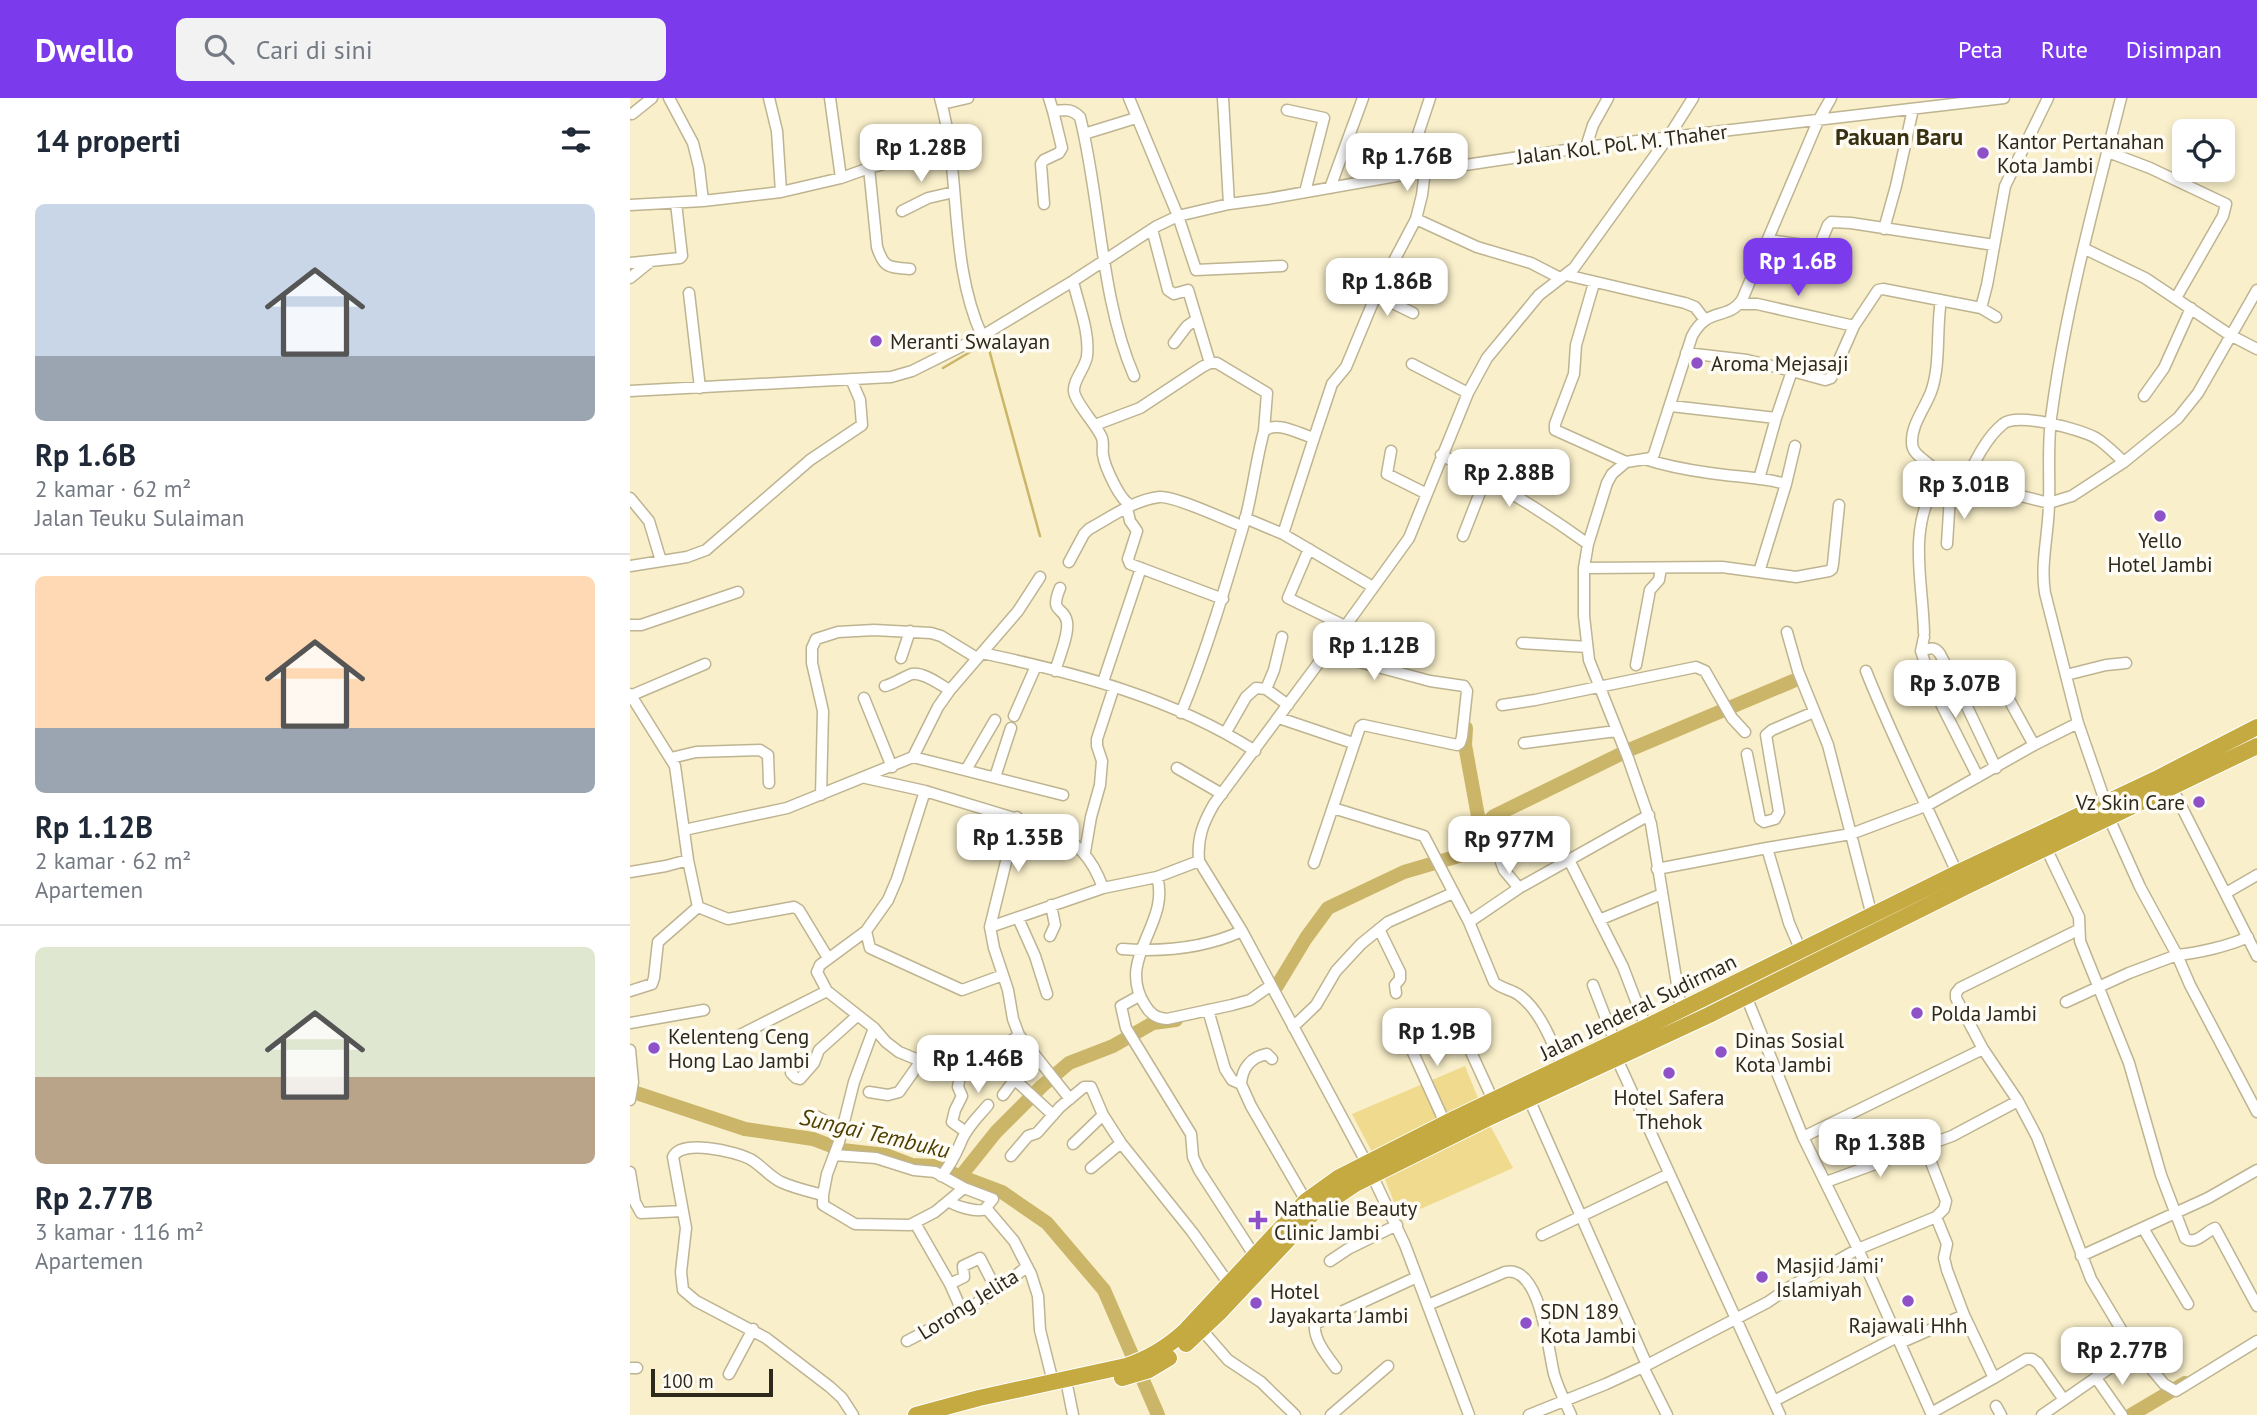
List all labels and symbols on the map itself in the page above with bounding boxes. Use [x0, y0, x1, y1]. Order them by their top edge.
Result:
street label: Jalan Kol. Pol. M. Thaher [1514, 118, 1729, 170]
district label: Pakuan Baru [1835, 121, 1963, 152]
pin: Rp 1.28B [849, 125, 993, 184]
place label: Kantor Pertanahan Kota Jambi [1997, 128, 2164, 179]
pin: Rp 1.76B [1335, 134, 1479, 193]
marker: Kantor Pertanahan Kota Jambi [1975, 145, 1991, 161]
pin: Rp 1.6B [1733, 238, 1863, 298]
pin: Rp 1.86B [1315, 258, 1459, 318]
place label: Meranti Swalayan [890, 328, 1050, 355]
marker: Meranti Swalayan [868, 333, 884, 349]
place label: Aroma Mejasaji [1711, 350, 1849, 377]
marker: Aroma Mejasaji [1689, 355, 1705, 371]
pin: Rp 2.88B [1437, 450, 1581, 509]
pin: Rp 3.01B [1892, 462, 2036, 521]
marker: Yello Hotel Jambi [2152, 508, 2168, 524]
place label: Yello Hotel Jambi [2107, 527, 2213, 578]
pin: Rp 1.12B [1302, 622, 1446, 682]
pin: Rp 3.07B [1883, 660, 2027, 720]
place label: Vz Skin Care [2075, 789, 2185, 816]
marker: Vz Skin Care [2191, 794, 2207, 810]
pin: Rp 1.35B [946, 814, 1090, 874]
pin: Rp 977M [1444, 816, 1574, 876]
street label: Jalan Jenderal Sudirman [1534, 948, 1741, 1067]
place label: Polda Jambi [1931, 1000, 2037, 1027]
marker: Polda Jambi [1909, 1005, 1925, 1021]
pin: Rp 1.9B [1372, 1009, 1502, 1068]
place label: Kelenteng Ceng Hong Lao Jambi [668, 1023, 810, 1074]
place label: Dinas Sosial Kota Jambi [1735, 1027, 1844, 1078]
pin: Rp 1.46B [906, 1035, 1050, 1095]
marker: Kelenteng Ceng Hong Lao Jambi [646, 1040, 662, 1056]
marker: Dinas Sosial Kota Jambi [1713, 1044, 1729, 1060]
marker: Hotel Safera Thehok [1661, 1065, 1677, 1081]
place label: Hotel Safera Thehok [1614, 1084, 1724, 1135]
water label: Sungai Tembuku [797, 1102, 953, 1164]
pin: Rp 1.38B [1808, 1119, 1952, 1179]
place label: Nathalie Beauty Clinic Jambi [1274, 1195, 1417, 1246]
marker: Nathalie Beauty Clinic Jambi [1248, 1210, 1268, 1230]
place label: Masjid Jami' Islamiyah [1776, 1252, 1884, 1303]
street label: Lorong Jelita [913, 1262, 1023, 1346]
marker: Masjid Jami' Islamiyah [1754, 1269, 1770, 1285]
place label: Hotel Jayakarta Jambi [1269, 1278, 1409, 1329]
marker: Rajawali Hhh [1900, 1293, 1916, 1309]
marker: Hotel Jayakarta Jambi [1248, 1295, 1264, 1311]
place label: SDN 189 Kota Jambi [1540, 1298, 1637, 1349]
place label: Rajawali Hhh [1848, 1312, 1968, 1339]
marker: SDN 189 Kota Jambi [1518, 1315, 1534, 1331]
pin: Rp 2.77B [2050, 1328, 2194, 1387]
scale bar [651, 1366, 774, 1398]

